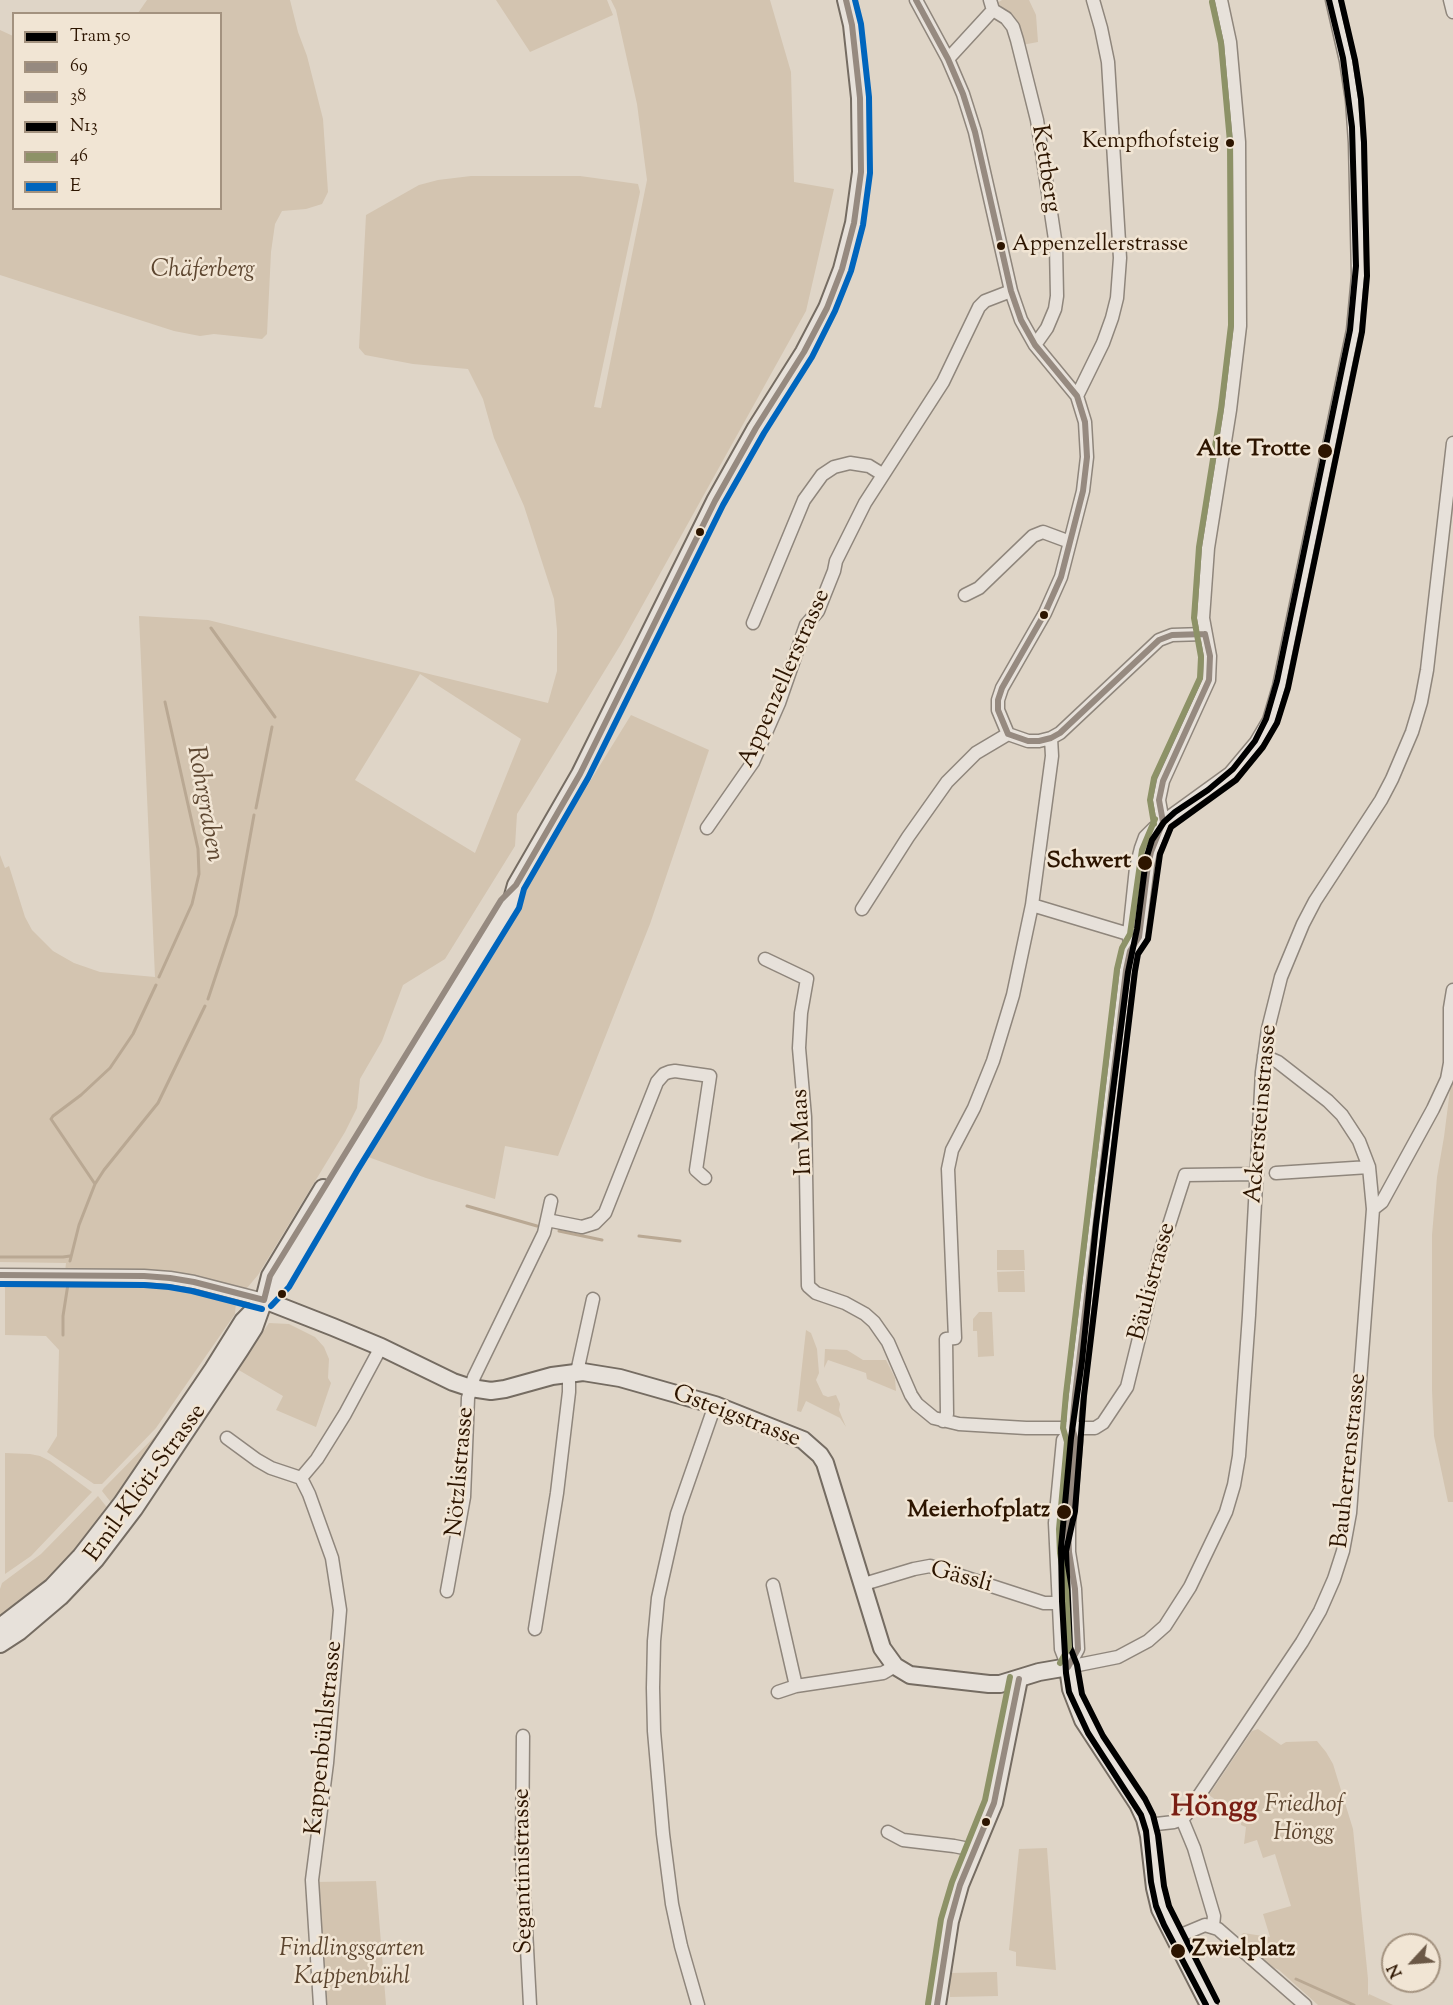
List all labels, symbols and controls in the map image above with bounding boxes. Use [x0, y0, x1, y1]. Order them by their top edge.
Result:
legend [12, 12, 222, 210]
text: Tram 50 [70, 24, 131, 50]
text: 69 [70, 54, 88, 80]
text: 38 [70, 84, 86, 110]
text: N13 [70, 114, 98, 140]
street label: Kettberg [1023, 123, 1065, 215]
place label: Kempfhofsteig [1082, 130, 1219, 156]
marker: Kempfhofsteig [1224, 137, 1236, 149]
text: 46 [70, 144, 88, 170]
text: E [70, 174, 81, 200]
place label: Appenzellerstrasse [1012, 233, 1188, 259]
marker: Appenzellerstrasse [995, 240, 1007, 252]
park label: Chäferberg [151, 258, 255, 286]
place label: Alte Trotte [1196, 437, 1311, 465]
marker: Alte Trotte [1316, 442, 1334, 460]
unlabelled marker [694, 526, 706, 538]
street label: Appenzellerstrasse [734, 585, 838, 773]
unlabelled marker [1038, 609, 1050, 621]
water label: Rohrgraben [177, 744, 229, 864]
place label: Schwert [1046, 849, 1131, 877]
marker: Schwert [1136, 854, 1154, 872]
street label: Ackersteinstrasse [1241, 1023, 1285, 1205]
street label: Im Maas [787, 1088, 821, 1176]
street label: Bäulistrasse [1124, 1220, 1184, 1344]
unlabelled marker [276, 1288, 288, 1300]
street label: Bauherrenstrasse [1327, 1372, 1375, 1550]
street label: Gsteigstrasse [668, 1380, 804, 1456]
street label: Emil-Klöti-Strasse [80, 1399, 214, 1569]
street label: Nötzlistrasse [442, 1406, 482, 1538]
place label: Meierhofplatz [907, 1498, 1050, 1526]
marker: Meierhofplatz [1055, 1503, 1073, 1521]
street label: Gässli [927, 1557, 995, 1601]
street label: Kappenbühlstrasse [301, 1639, 351, 1837]
street label: Segantinistrasse [509, 1788, 541, 1954]
district label: Höngg [1171, 1792, 1257, 1828]
park label: Friedhof Höngg [1264, 1793, 1344, 1849]
unlabelled marker [980, 1816, 992, 1828]
north arrow [1381, 1933, 1441, 1993]
park label: Findlingsgarten Kappenbühl [279, 1937, 425, 1993]
place label: Zwielplatz [1192, 1937, 1295, 1965]
marker: Zwielplatz [1169, 1942, 1187, 1960]
text: N [1383, 1959, 1409, 1981]

